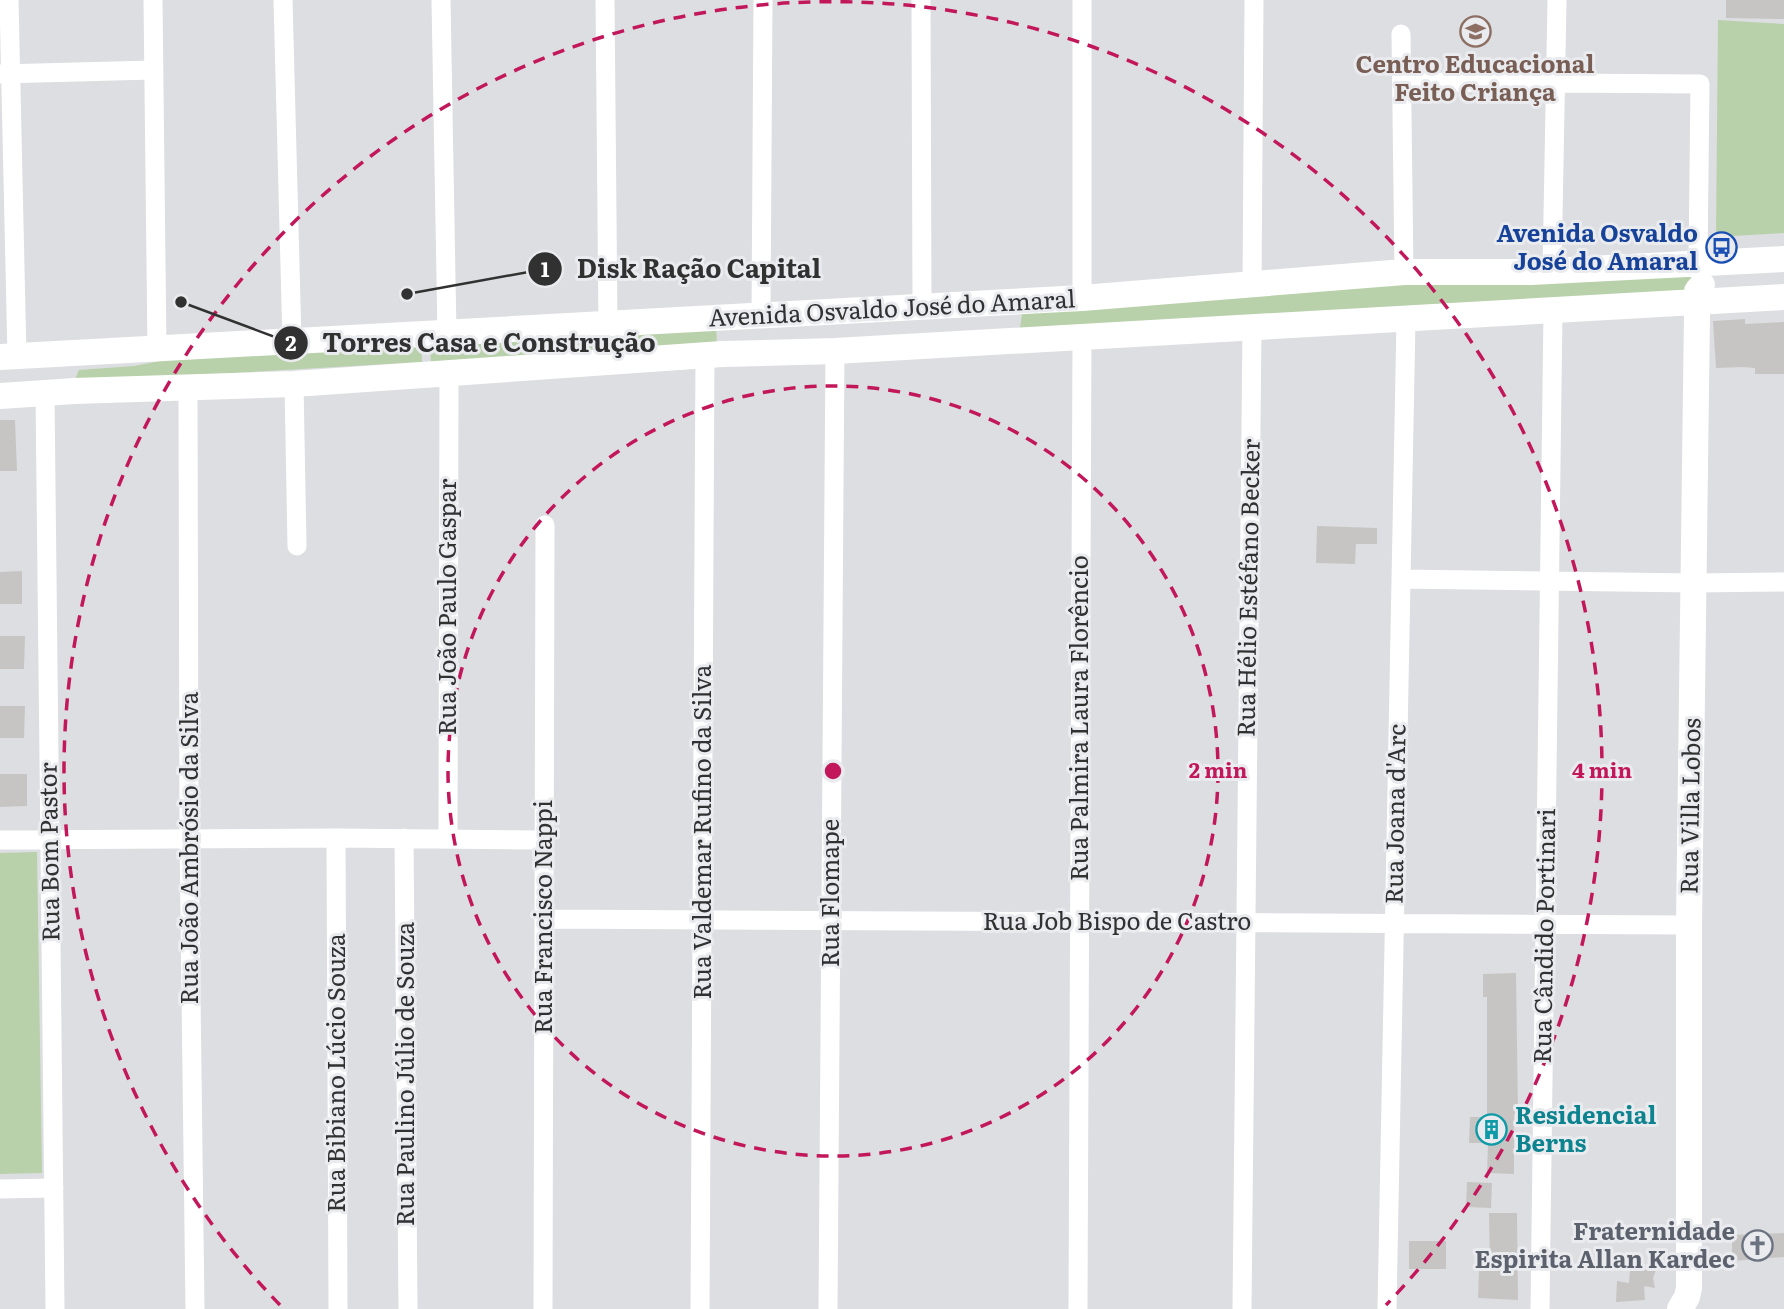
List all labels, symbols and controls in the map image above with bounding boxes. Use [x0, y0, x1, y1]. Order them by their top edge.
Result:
school or university icon: Centro Educacional Feito Criança [1458, 14, 1492, 48]
place label: Centro Educacional Feito Criança [1356, 45, 1595, 108]
place label: Avenida Osvaldo José do Amaral [1496, 214, 1698, 277]
bus stop icon: Avenida Osvaldo José do Amaral [1704, 231, 1738, 265]
callout: Disk Ração Capital [527, 246, 835, 293]
text: Disk Ração Capital [577, 247, 821, 286]
text: 1 [541, 252, 550, 283]
street label: Avenida Osvaldo José do Amaral [708, 279, 1076, 334]
callout: Torres Casa e Construção [274, 320, 670, 367]
text: Torres Casa e Construção [322, 321, 656, 360]
text: 2 [285, 326, 297, 357]
street label: Rua Hélio Estéfano Becker [1226, 438, 1267, 737]
street label: Rua João Paulo Gaspar [428, 478, 463, 735]
street label: Rua Palmira Laura Florêncio [1060, 555, 1095, 881]
street label: Rua Valdemar Rufino da Silva [683, 664, 718, 999]
street label: Rua João Ambrósio da Silva [170, 692, 205, 1004]
street label: Rua Villa Lobos [1669, 717, 1708, 894]
street label: Rua Joana d'Arc [1374, 723, 1413, 904]
text: 2 min [1189, 753, 1248, 784]
text: 4 min [1572, 753, 1632, 784]
centre of rings [821, 759, 845, 783]
street label: Rua Bom Pastor [28, 761, 67, 942]
street label: Rua Francisco Nappi [524, 800, 559, 1034]
street label: Rua Cândido Portinari [1523, 808, 1562, 1064]
street label: Rua Flomape [811, 819, 846, 967]
street label: Rua Job Bispo de Castro [983, 902, 1251, 937]
street label: Rua Paulino Júlio de Souza [386, 922, 421, 1226]
street label: Rua Bibiano Lúcio Souza [317, 933, 352, 1213]
place label: Residencial Berns [1515, 1096, 1657, 1159]
building icon: Residencial Berns [1475, 1113, 1509, 1147]
place label: Fraternidade Espirita Allan Kardec [1474, 1212, 1735, 1275]
church icon: Fraternidade Espirita Allan Kardec [1741, 1229, 1775, 1263]

